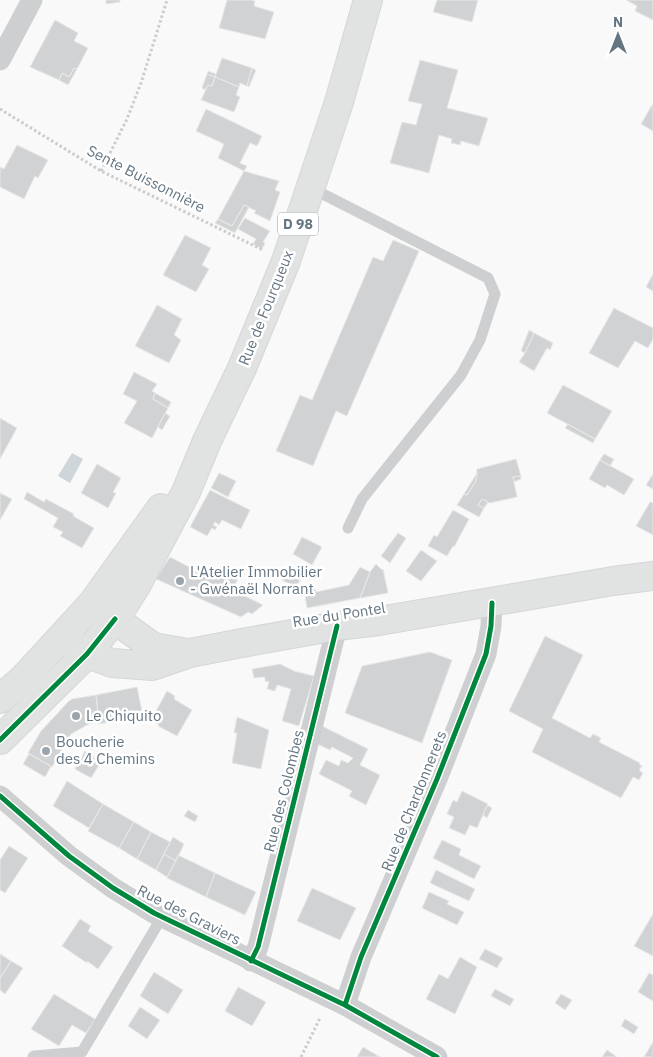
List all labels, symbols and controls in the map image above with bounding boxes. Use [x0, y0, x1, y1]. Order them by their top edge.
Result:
north arrow [593, 10, 643, 60]
text: N [613, 13, 623, 31]
street label: Sente Buissonnière [84, 141, 209, 217]
road number: D 98 [278, 212, 318, 235]
street label: Rue de Fourqueux [234, 247, 297, 368]
place label: L'Atelier Immobilier - Gwénaël Norrant [190, 562, 323, 598]
marker: L'Atelier Immobilier - Gwénaël Norrant [174, 575, 186, 587]
street label: Rue du Pontel [291, 598, 387, 631]
place label: Le Chiquito [86, 706, 161, 725]
marker: Le Chiquito [70, 710, 82, 722]
street label: Rue des Colombes [259, 728, 308, 854]
street label: Rue de Chardonnerets [377, 728, 450, 874]
place label: Boucherie des 4 Chemins [56, 732, 155, 768]
marker: Boucherie des 4 Chemins [40, 745, 52, 757]
street label: Rue des Graviers [134, 880, 244, 949]

